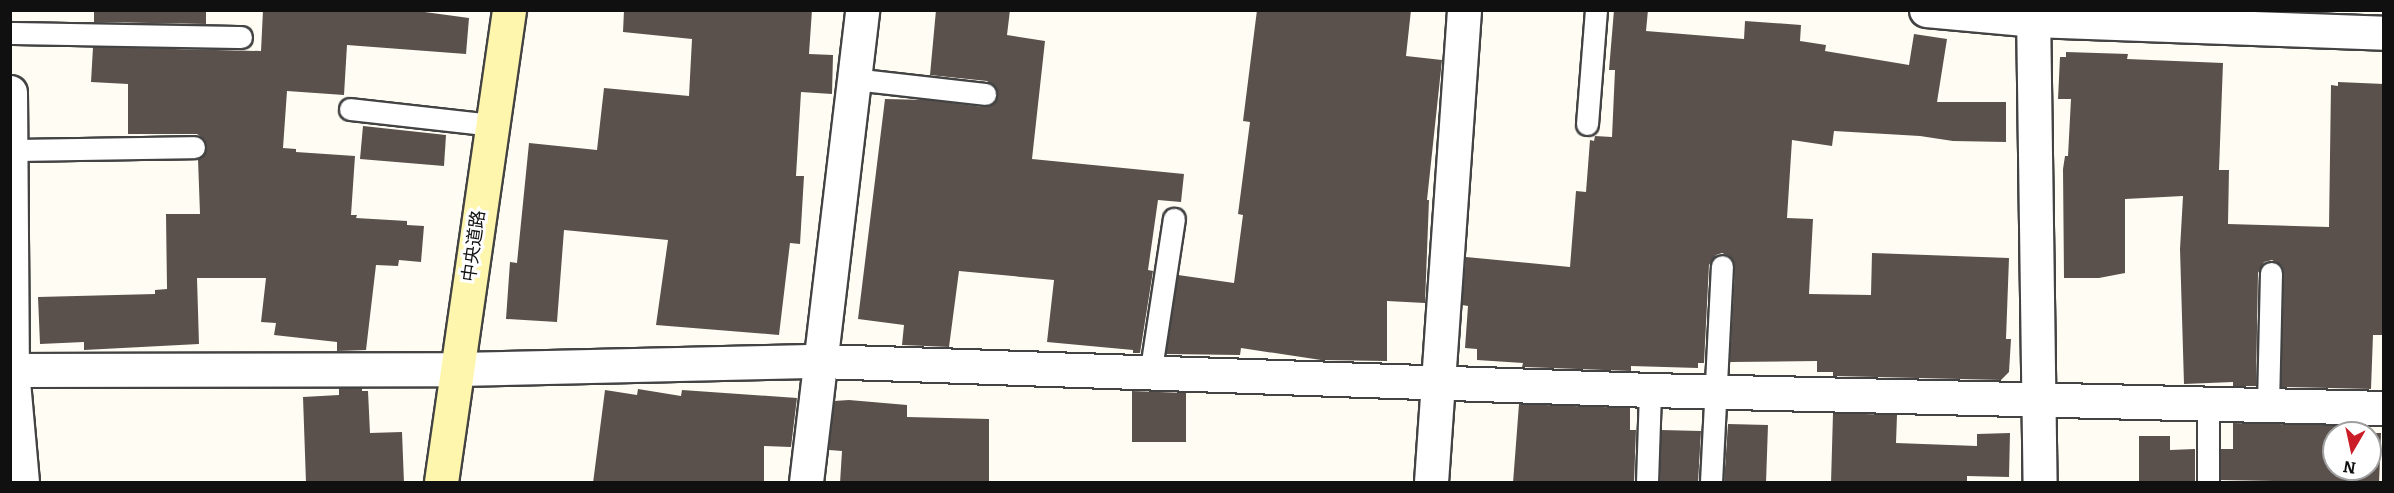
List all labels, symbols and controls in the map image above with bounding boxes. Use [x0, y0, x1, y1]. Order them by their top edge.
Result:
street label: 中央道路 [458, 209, 490, 283]
north arrow [2322, 421, 2382, 481]
text: N [2342, 457, 2357, 478]

